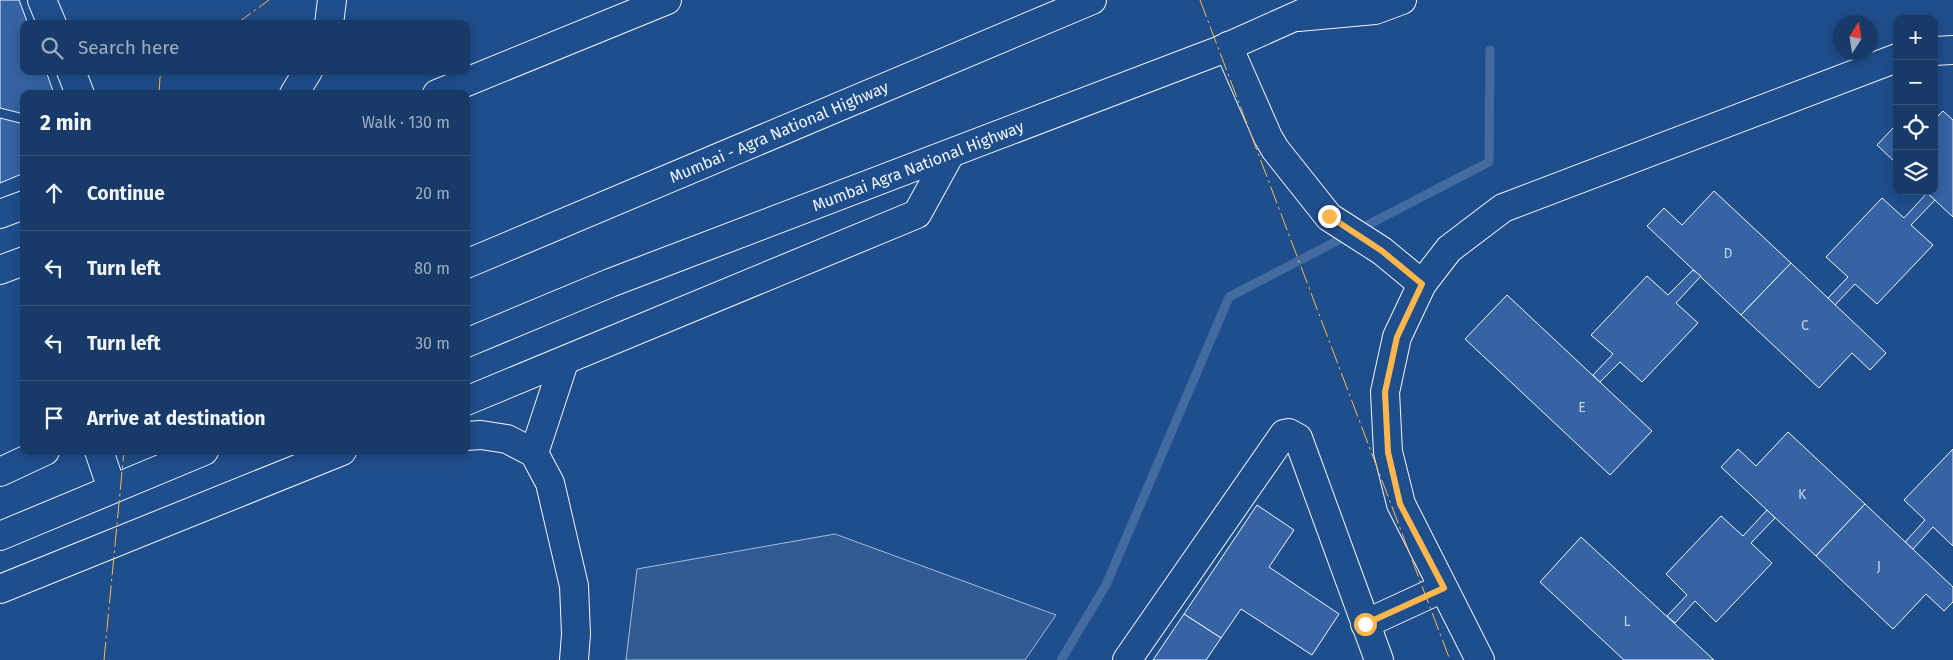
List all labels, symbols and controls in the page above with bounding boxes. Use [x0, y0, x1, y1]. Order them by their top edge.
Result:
north arrow [1833, 15, 1878, 60]
map controls [1893, 15, 1938, 195]
button: + [1893, 15, 1938, 60]
search box [20, 20, 470, 75]
icon: search [38, 34, 66, 62]
text: Search here [78, 36, 179, 59]
button: − [1893, 60, 1938, 105]
street label: Mumbai - Agra National Highway [667, 77, 891, 187]
button: locate [1893, 105, 1938, 150]
text: 2 min [40, 110, 92, 136]
text: Walk · 130 m [362, 113, 450, 132]
street label: Mumbai Agra National Highway [810, 117, 1027, 215]
button: layers [1893, 150, 1938, 195]
icon: ahead [40, 179, 68, 207]
text: Continue [87, 182, 165, 205]
text: 20 m [415, 184, 450, 203]
route end [1318, 205, 1341, 228]
house number: D [1723, 245, 1733, 262]
icon: left [40, 254, 68, 282]
text: Turn left [87, 257, 161, 280]
text: 80 m [414, 259, 450, 278]
house number: C [1801, 317, 1809, 334]
icon: left [40, 329, 68, 357]
text: Turn left [87, 332, 161, 355]
text: 30 m [415, 334, 450, 353]
house number: E [1578, 399, 1586, 416]
icon: arrive [40, 404, 68, 432]
text: Arrive at destination [87, 407, 266, 430]
house number: K [1798, 486, 1807, 503]
house number: J [1877, 558, 1881, 575]
route start [1354, 613, 1377, 636]
house number: L [1624, 613, 1631, 630]

